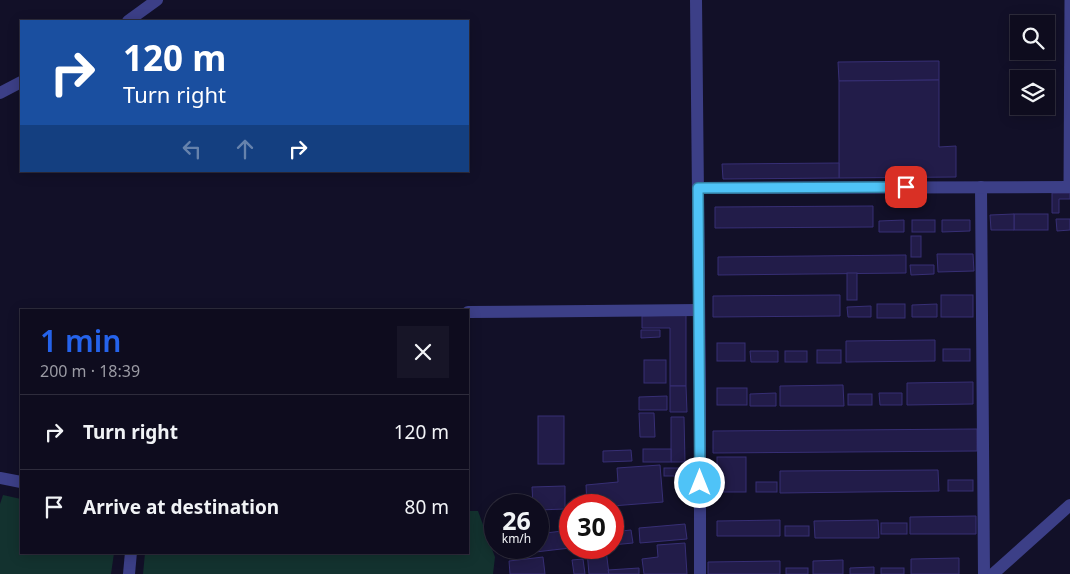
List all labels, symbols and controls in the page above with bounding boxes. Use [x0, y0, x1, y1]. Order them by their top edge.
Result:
map controls [1010, 15, 1055, 115]
button: search [1010, 15, 1055, 60]
text: 120 m [123, 34, 226, 81]
icon: right [40, 40, 105, 105]
button: layers [1010, 70, 1055, 115]
text: Turn right [123, 79, 226, 109]
icon: left [178, 135, 206, 163]
icon: ahead [231, 135, 259, 163]
icon: right [284, 135, 312, 163]
pin [885, 166, 927, 208]
icon: arrive [892, 173, 920, 201]
text: 1 min [40, 320, 121, 361]
button: close [397, 326, 449, 378]
text: 200 m · 18:39 [40, 360, 140, 382]
icon: right [40, 418, 68, 446]
text: Turn right [83, 419, 178, 445]
text: 120 m [394, 419, 449, 445]
position arrow [673, 456, 725, 508]
icon: arrive [40, 493, 68, 521]
text: Arrive at destination [83, 494, 279, 520]
text: 80 m [405, 494, 449, 520]
speed limit sign: 30 [559, 494, 624, 559]
text: 26 [502, 503, 531, 537]
text: km/h [502, 530, 531, 547]

